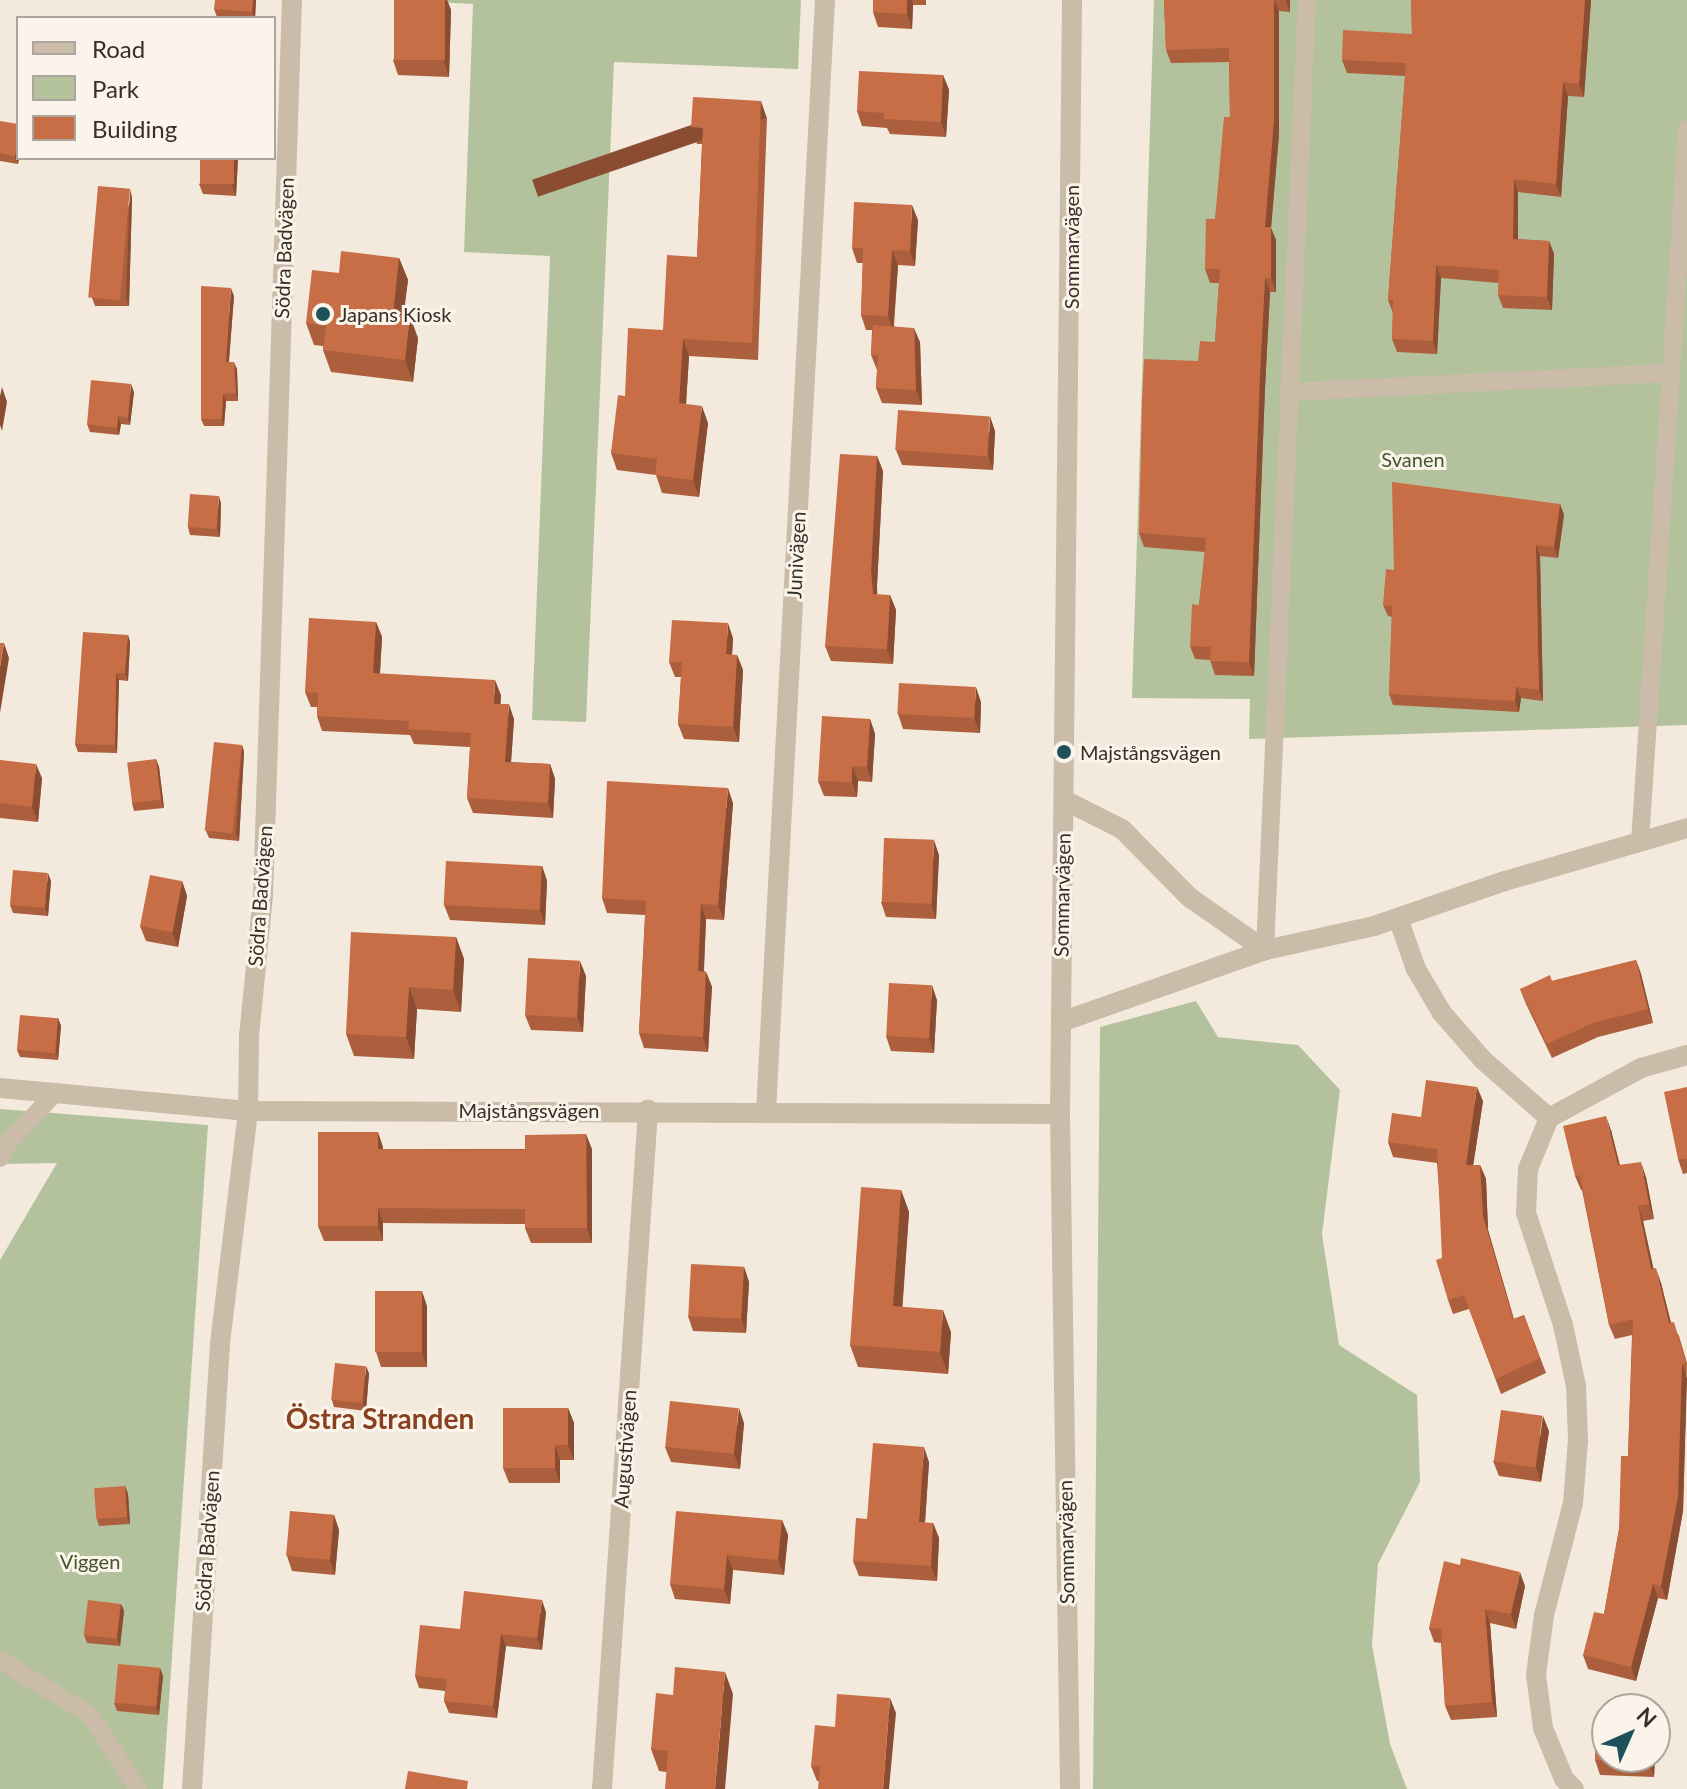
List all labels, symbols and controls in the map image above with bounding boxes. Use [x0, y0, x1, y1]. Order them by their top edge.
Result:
legend [16, 16, 276, 160]
text: Road [92, 34, 145, 63]
text: Park [92, 74, 139, 103]
text: Building [92, 114, 177, 143]
street label: Södra Badvägen [270, 177, 298, 319]
street label: Sommarvägen [1059, 185, 1083, 309]
place label: Japans Kiosk [339, 302, 451, 326]
marker: Japans Kiosk [314, 305, 332, 323]
park label: Svanen [1381, 447, 1445, 471]
street label: Junivägen [782, 511, 810, 599]
place label: Majstångsvägen [1080, 740, 1221, 764]
marker: Majstångsvägen [1055, 743, 1073, 761]
street label: Södra Badvägen [243, 825, 277, 967]
street label: Sommarvägen [1049, 833, 1075, 957]
street label: Majstångsvägen [459, 1098, 599, 1122]
street label: Augustivägen [609, 1389, 641, 1509]
district label: Östra Stranden [286, 1401, 474, 1435]
street label: Södra Badvägen [190, 1470, 224, 1612]
street label: Sommarvägen [1053, 1480, 1079, 1604]
park label: Viggen [60, 1549, 120, 1573]
north arrow [1591, 1693, 1671, 1773]
text: N [1631, 1702, 1662, 1733]

